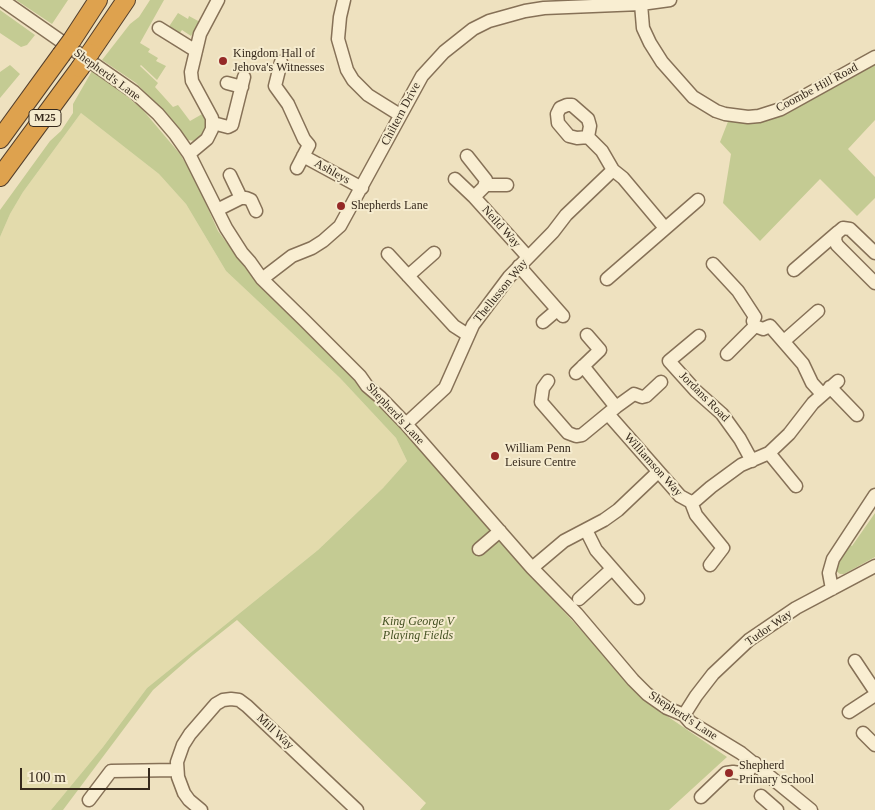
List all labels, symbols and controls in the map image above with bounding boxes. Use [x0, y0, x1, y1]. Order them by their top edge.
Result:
street label: Shepherd's Lane [71, 46, 143, 104]
place label: Kingdom Hall of Jehova's Witnesses [233, 47, 324, 75]
marker: Kingdom Hall of Jehova's Witnesses [217, 55, 229, 67]
street label: Coombe Hill Road [774, 60, 860, 116]
street label: Chiltern Drive [378, 80, 424, 148]
road number: M25 [29, 110, 61, 126]
street label: Ashleys [312, 156, 352, 188]
place label: Shepherds Lane [351, 199, 428, 213]
marker: Shepherds Lane [335, 200, 347, 212]
street label: Neild Way [478, 203, 524, 251]
street label: Thellusson Way [471, 256, 531, 326]
street label: Jordans Road [676, 369, 732, 425]
street label: Shepherd's Lane [363, 380, 427, 448]
street label: Williamson Way [621, 430, 685, 500]
place label: William Penn Leisure Centre [505, 442, 576, 470]
marker: William Penn Leisure Centre [489, 450, 501, 462]
street label: Tudor Way [743, 607, 795, 649]
park label: King George V Playing Fields [382, 615, 454, 643]
street label: Shepherd's Lane [646, 688, 720, 744]
street label: Mill Way [254, 711, 296, 753]
scale bar [22, 758, 152, 790]
place label: Shepherd Primary School [739, 759, 814, 787]
marker: Shepherd Primary School [723, 767, 735, 779]
text: 100 m [28, 769, 66, 785]

